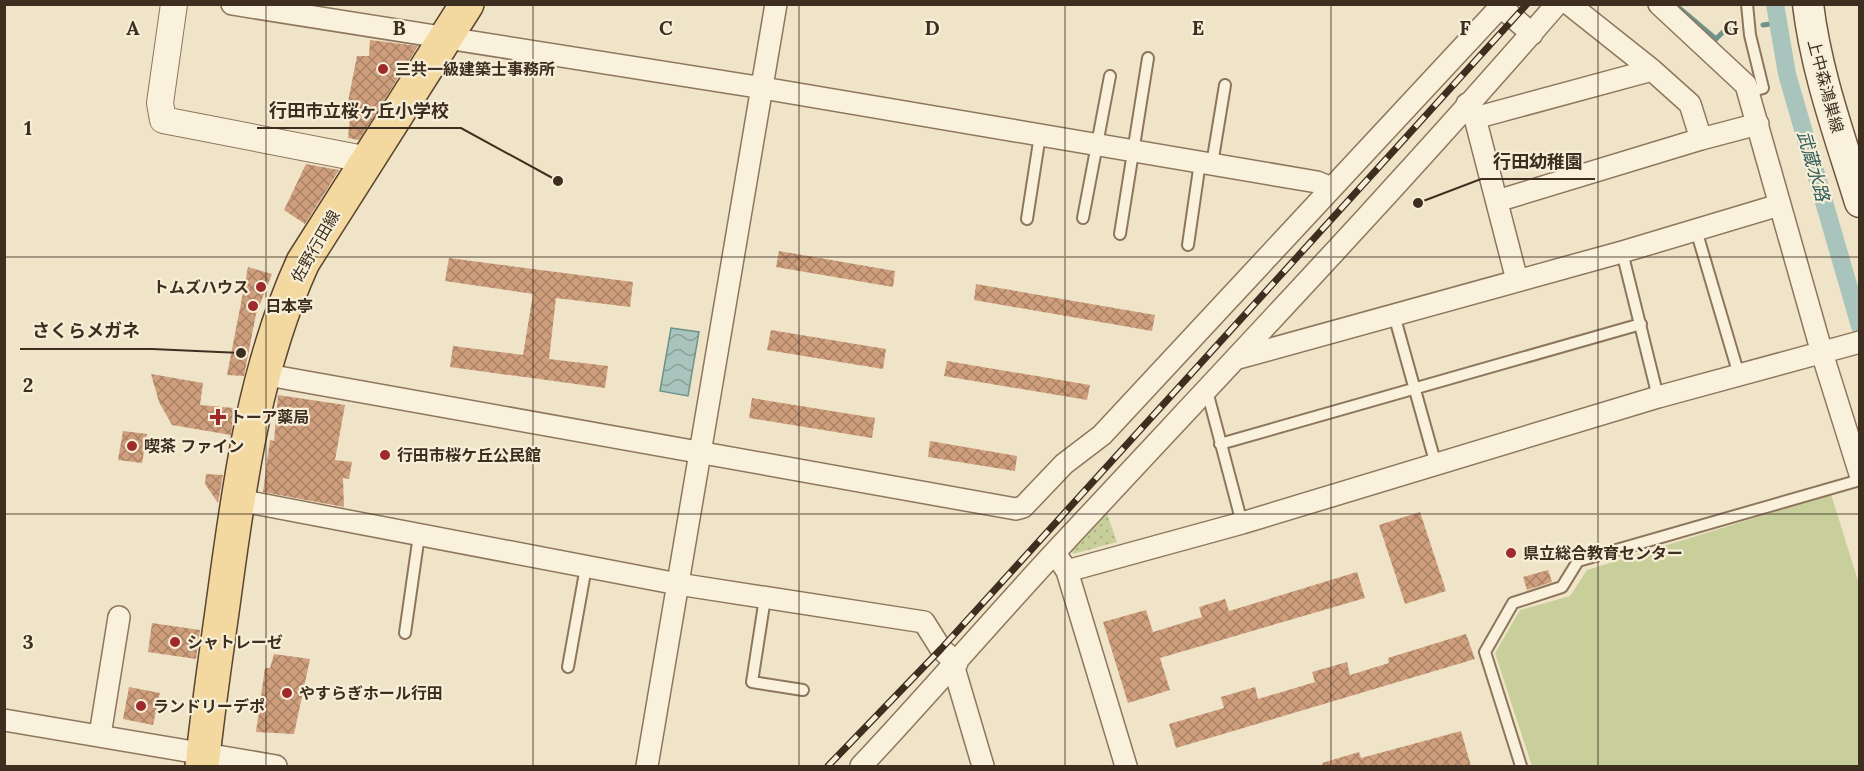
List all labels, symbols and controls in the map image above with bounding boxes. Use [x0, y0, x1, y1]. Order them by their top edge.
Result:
text: A [126, 15, 140, 40]
text: B [392, 15, 406, 40]
text: C [659, 15, 673, 40]
text: D [924, 15, 940, 40]
text: E [1192, 15, 1204, 40]
text: F [1459, 15, 1471, 40]
text: G [1723, 15, 1739, 40]
street label: 上中森鴻巣線 [1804, 37, 1848, 135]
place label: 三共一級建築士事務所 [395, 59, 555, 79]
marker: 三共一級建築士事務所 [376, 62, 390, 76]
callout: 行田市立桜ヶ丘小学校 [257, 92, 461, 128]
text: 行田市立桜ヶ丘小学校 [269, 99, 449, 122]
text: 1 [24, 115, 32, 140]
water label: 武蔵水路 [1793, 128, 1835, 206]
callout: 行田幼稚園 [1481, 143, 1595, 179]
text: 行田幼稚園 [1493, 150, 1583, 173]
street label: 佐野行田線 [286, 206, 344, 286]
place label: トムズハウス [153, 277, 249, 297]
marker: トムズハウス [254, 280, 268, 294]
place label: 日本亭 [265, 296, 313, 316]
marker: 日本亭 [246, 299, 260, 313]
callout: さくらメガネ [20, 313, 152, 349]
text: さくらメガネ [32, 319, 140, 342]
text: 2 [23, 372, 33, 397]
place label: トーア薬局 [230, 407, 309, 427]
marker: トーア薬局 [211, 410, 225, 424]
place label: 喫茶 ファイン [144, 436, 244, 456]
marker: 喫茶 ファイン [125, 439, 139, 453]
place label: 行田市桜ケ丘公民館 [397, 445, 541, 465]
marker: 行田市桜ケ丘公民館 [378, 448, 392, 462]
place label: 県立総合教育センター [1523, 543, 1683, 563]
marker: 県立総合教育センター [1504, 546, 1518, 560]
text: 3 [22, 629, 34, 654]
place label: シャトレーゼ [187, 632, 283, 652]
marker: シャトレーゼ [168, 635, 182, 649]
place label: やすらぎホール行田 [299, 683, 443, 703]
marker: やすらぎホール行田 [280, 686, 294, 700]
place label: ランドリーデポ [153, 696, 265, 716]
marker: ランドリーデポ [134, 699, 148, 713]

